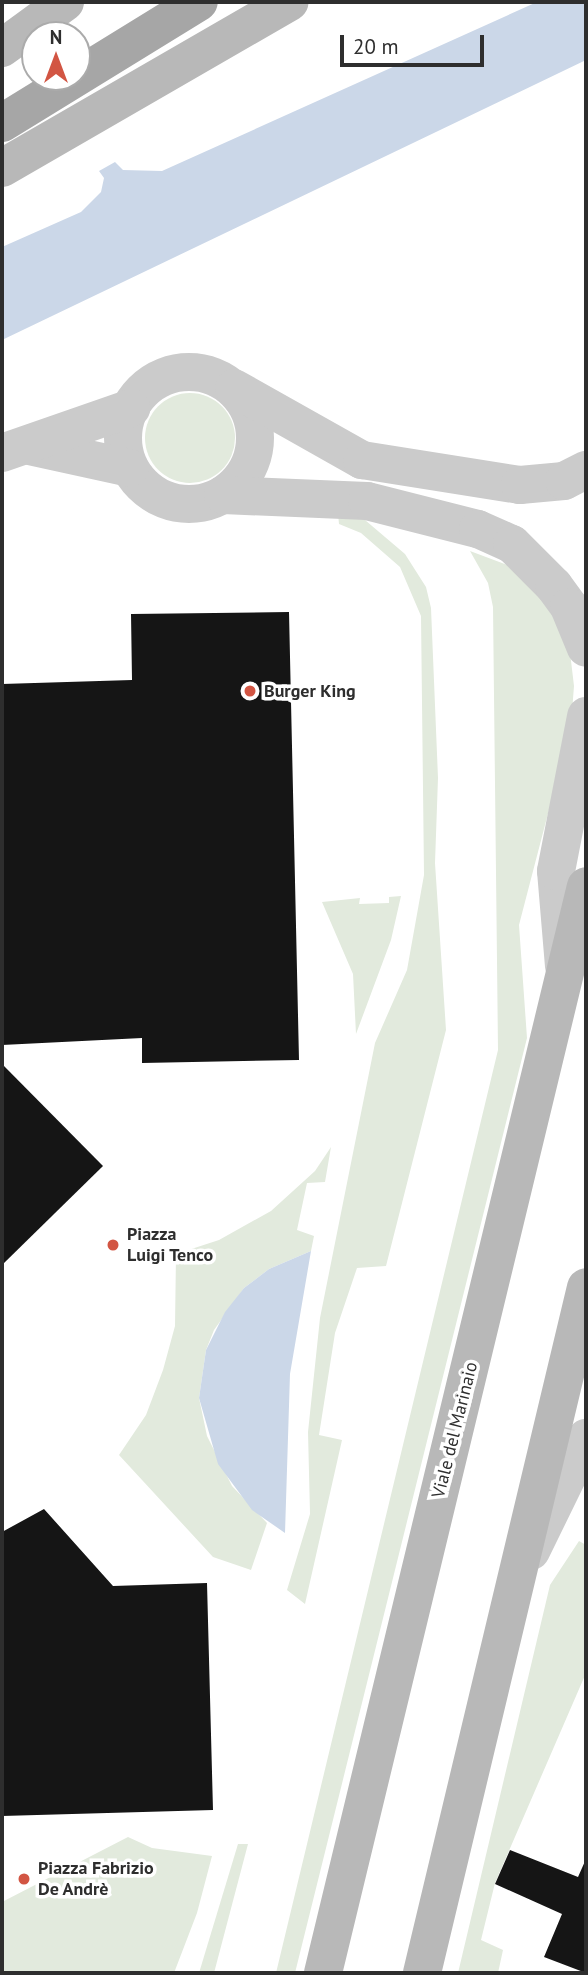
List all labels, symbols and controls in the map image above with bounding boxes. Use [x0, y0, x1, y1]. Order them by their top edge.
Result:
north arrow [21, 21, 91, 91]
scale bar [343, 21, 486, 65]
text: N [50, 25, 62, 49]
text: 20 m [353, 33, 399, 60]
place label: Burger King [264, 680, 356, 702]
marker: Burger King [242, 683, 258, 699]
place label: Piazza Luigi Tenco [127, 1224, 214, 1266]
marker: Piazza Luigi Tenco [105, 1237, 121, 1253]
street label: Viale del Marinaio [428, 1360, 482, 1500]
place label: Piazza Fabrizio De Andrè [38, 1858, 154, 1900]
marker: Piazza Fabrizio De Andrè [16, 1871, 32, 1887]

